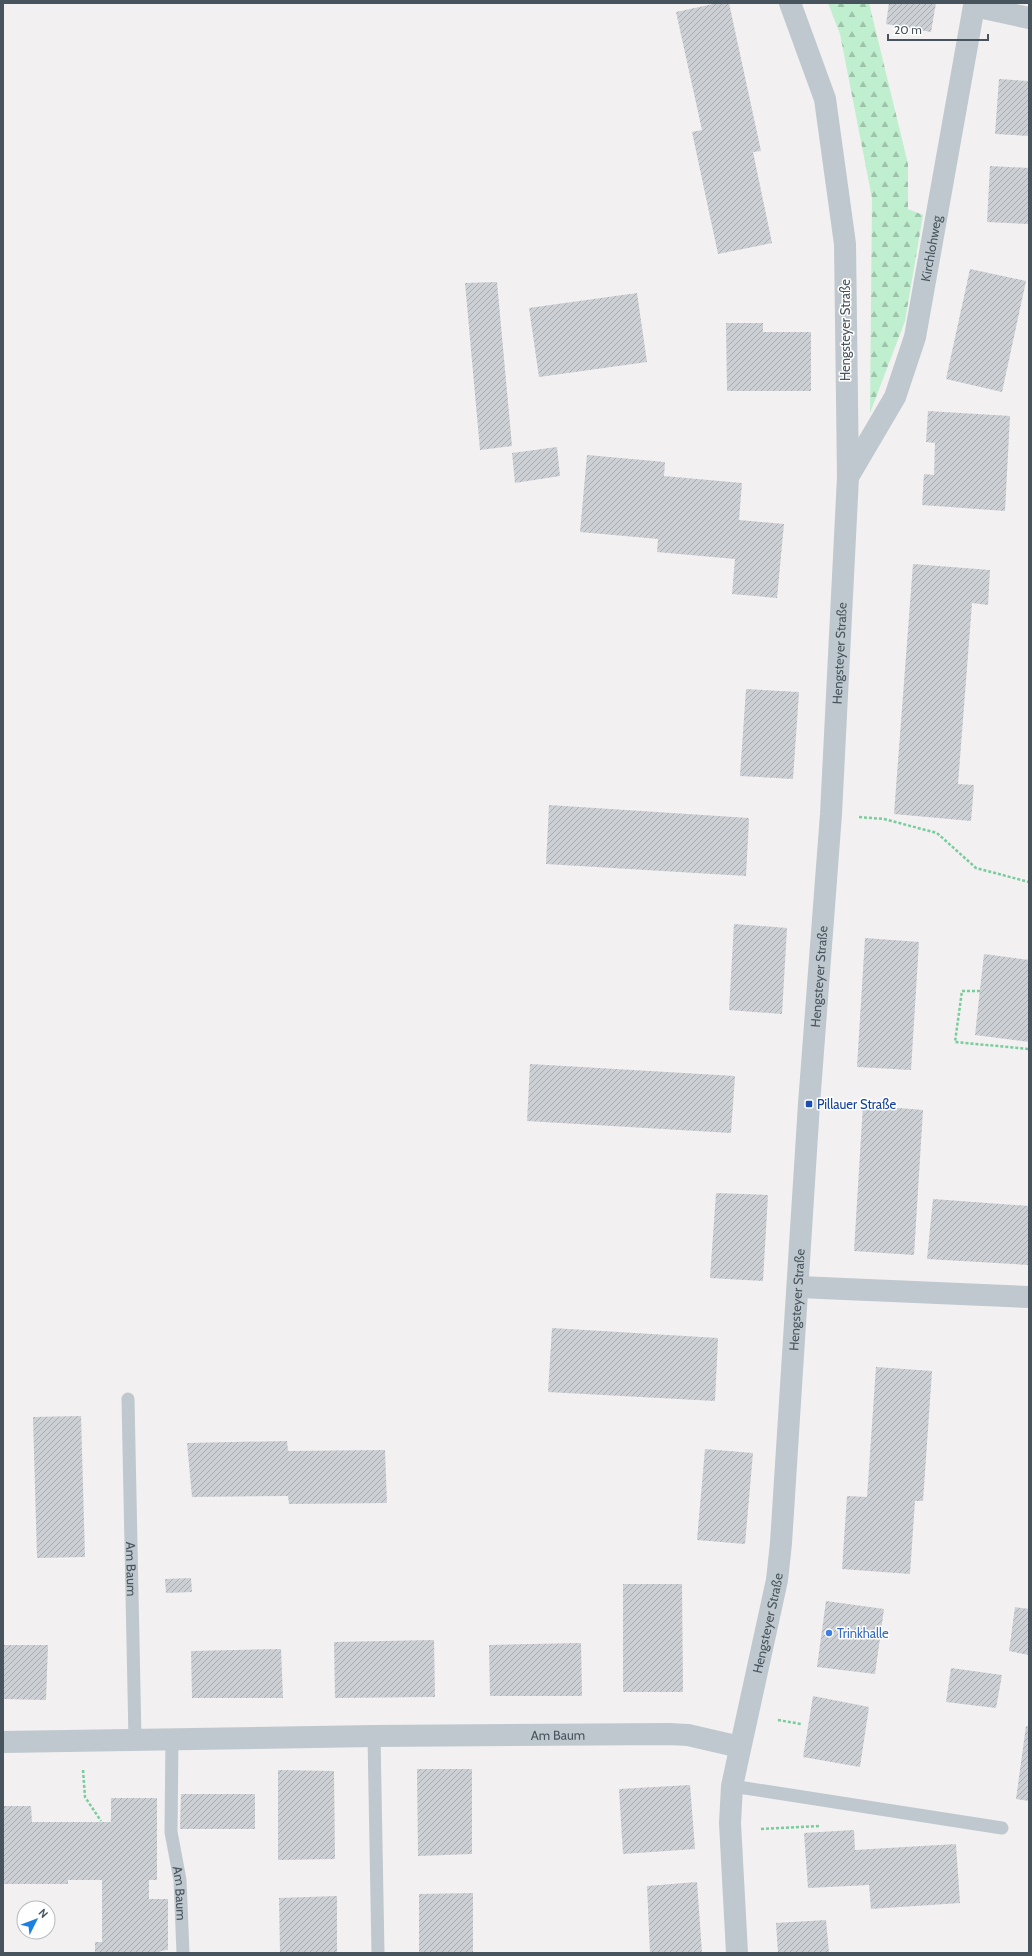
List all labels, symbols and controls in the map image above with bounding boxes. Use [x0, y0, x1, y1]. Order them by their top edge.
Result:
scale bar [888, 16, 988, 42]
text: 20 m [894, 22, 922, 37]
street label: Kirchlohweg [917, 214, 945, 283]
street label: Hengsteyer Straße [837, 279, 853, 381]
street label: Hengsteyer Straße [829, 602, 850, 705]
street label: Hengsteyer Straße [807, 925, 831, 1028]
place label: Pillauer Straße [817, 1096, 896, 1112]
marker: Pillauer Straße [804, 1099, 814, 1109]
street label: Hengsteyer Straße [785, 1248, 808, 1351]
street label: Am Baum [123, 1542, 140, 1596]
street label: Hengsteyer Straße [749, 1572, 786, 1675]
place label: Trinkhalle [837, 1625, 889, 1641]
marker: Trinkhalle [824, 1628, 834, 1638]
street label: Am Baum [531, 1727, 585, 1743]
street label: Am Baum [170, 1865, 190, 1921]
north arrow [16, 1900, 56, 1940]
text: N [36, 1906, 51, 1921]

